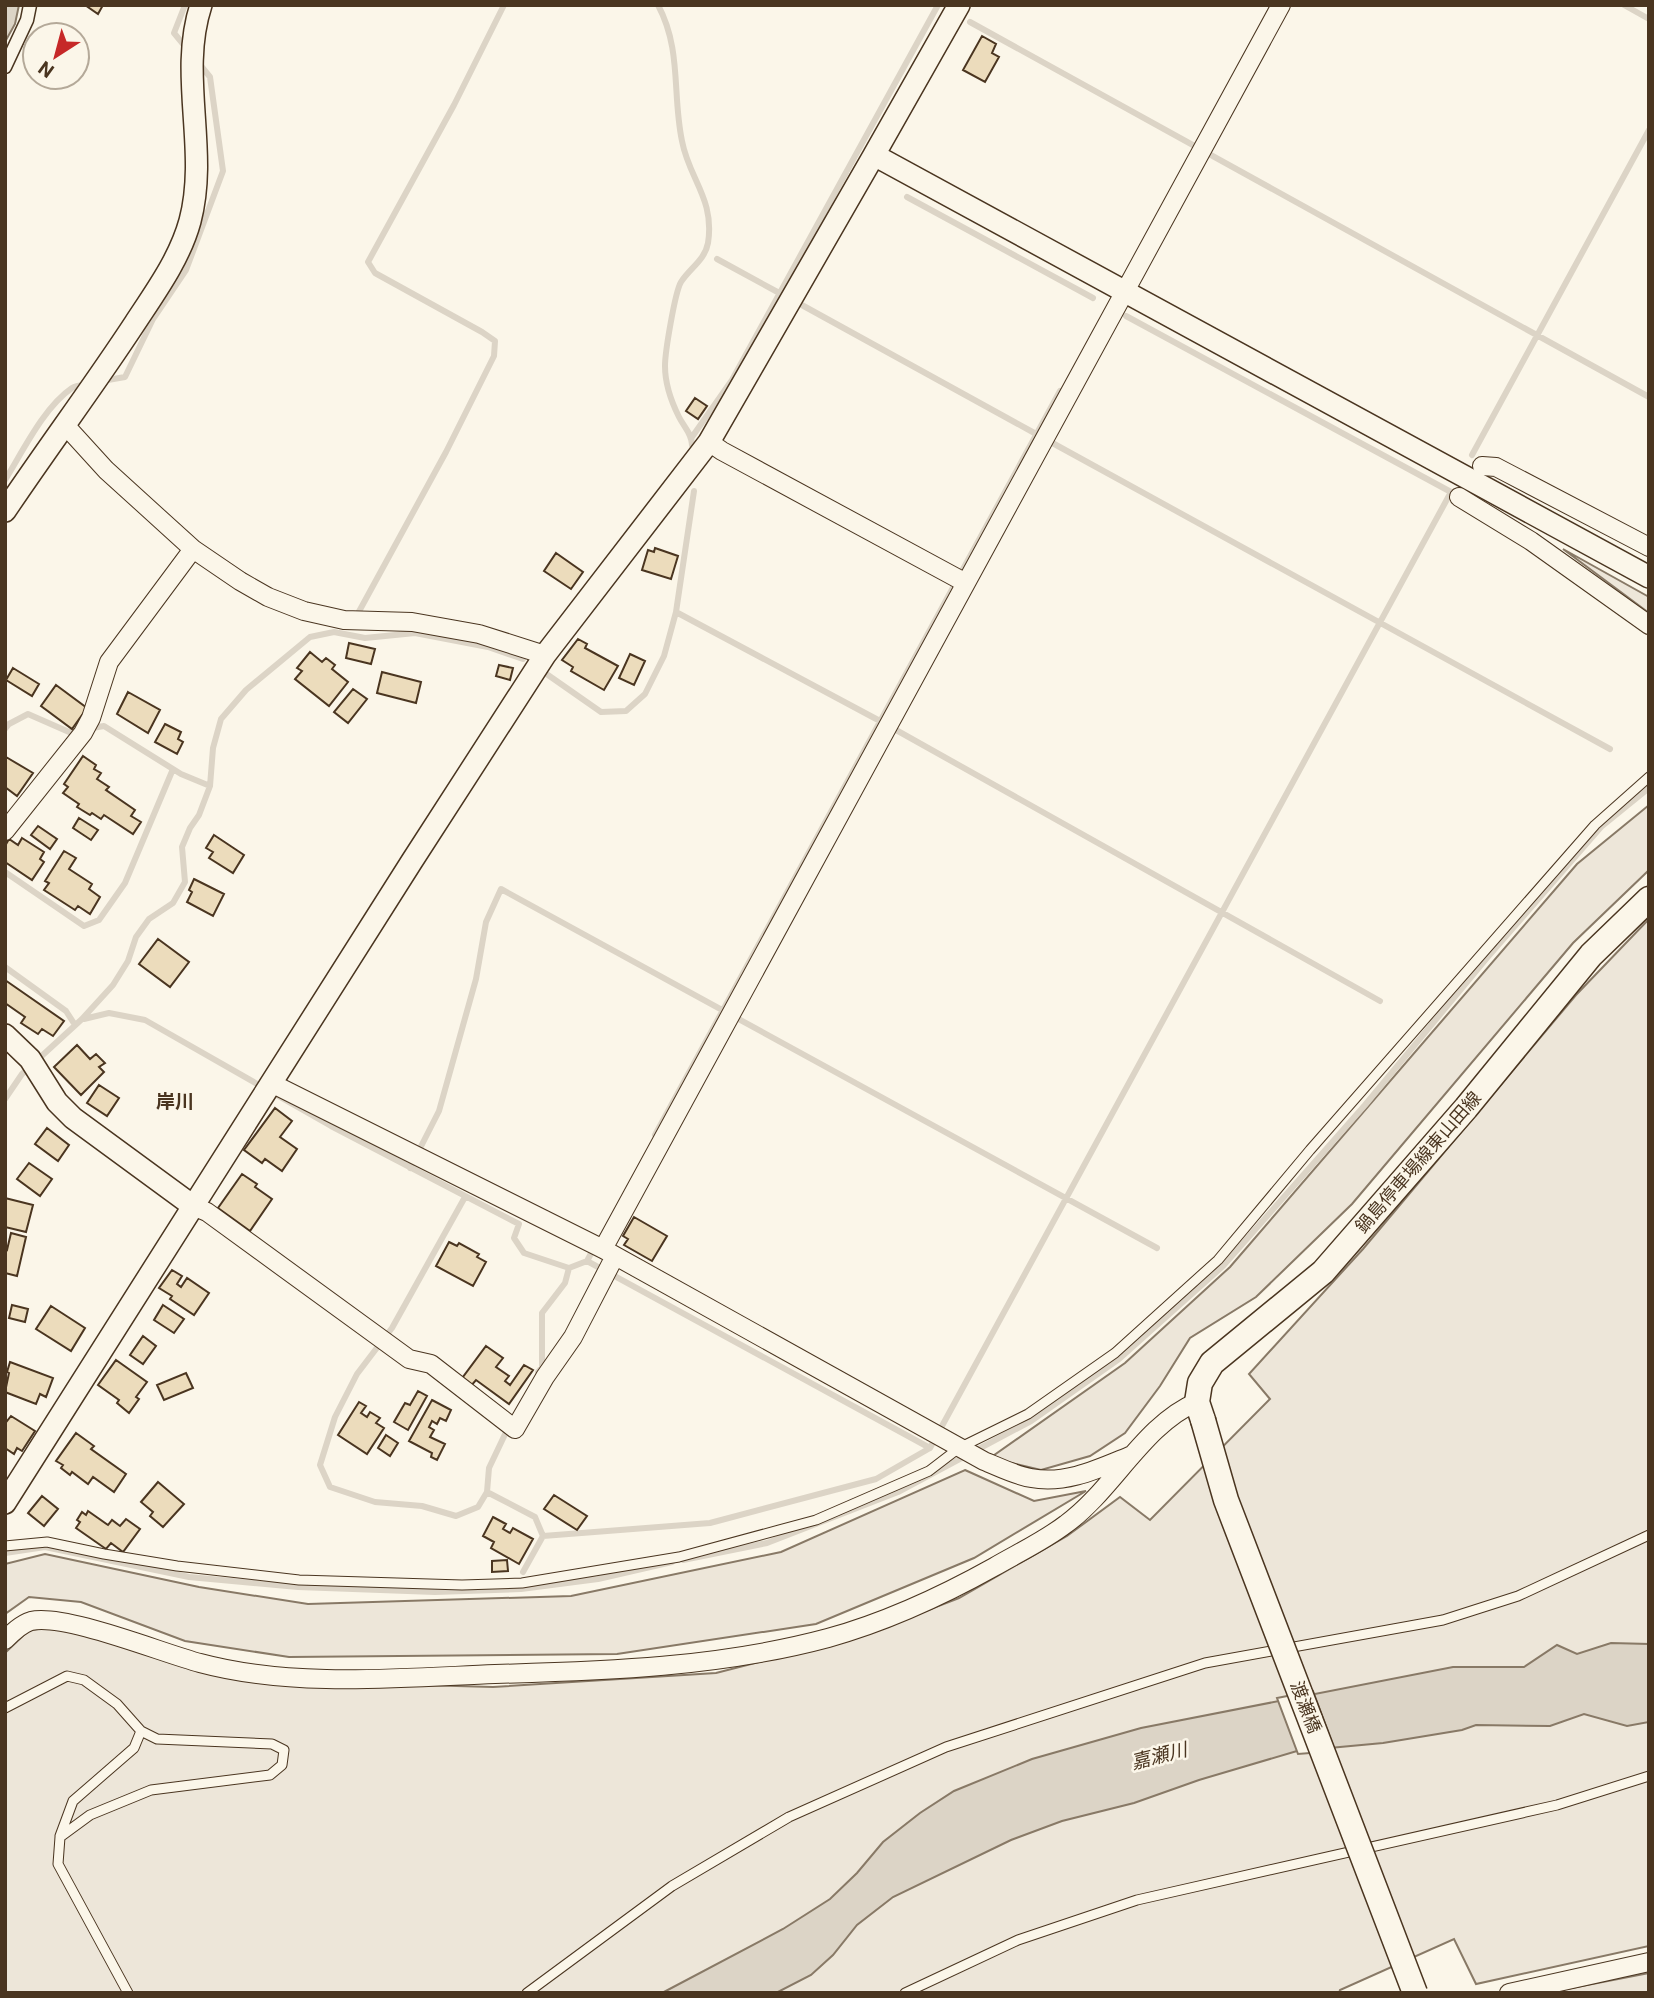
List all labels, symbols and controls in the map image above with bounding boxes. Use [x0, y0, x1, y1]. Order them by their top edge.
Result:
north arrow [21, 21, 91, 91]
text: N [34, 56, 58, 83]
street label: 鍋島停車場線東山田線 [1351, 1087, 1485, 1237]
district label: 岸川 [156, 1090, 194, 1113]
street label: 渡瀬橋 [1287, 1678, 1325, 1736]
water label: 嘉瀬川 [1129, 1737, 1191, 1774]

